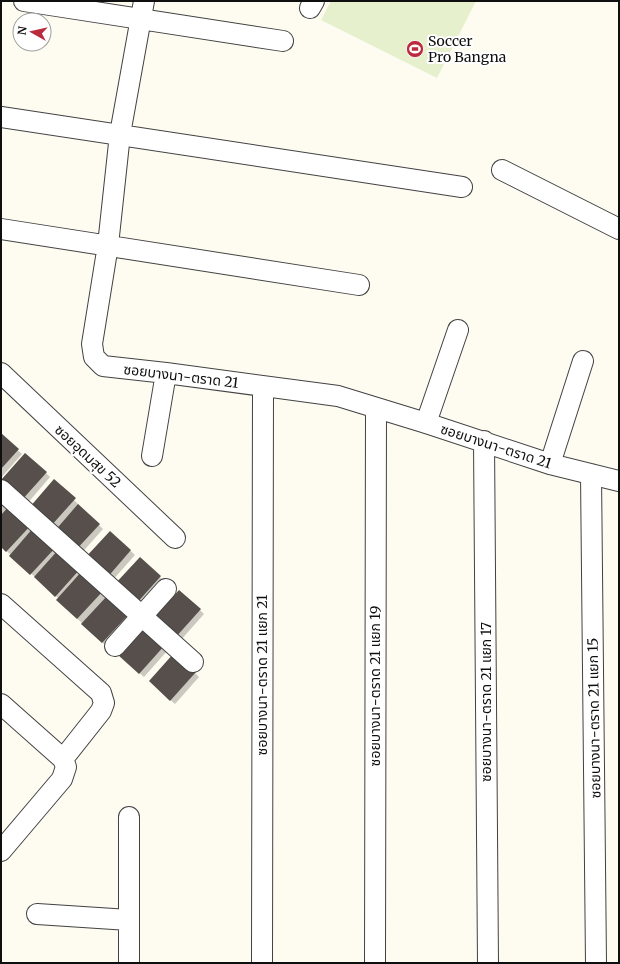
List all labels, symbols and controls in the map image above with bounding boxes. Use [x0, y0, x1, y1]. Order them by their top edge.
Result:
north arrow [12, 12, 52, 52]
text: N [15, 25, 30, 36]
place label: Soccer Pro Bangna [428, 32, 507, 66]
sports icon: Soccer Pro Bangna [405, 39, 425, 59]
street label: ซอยบางนา-ตราด 21 [122, 360, 240, 392]
street label: ซอยบางนา-ตราด 21 [438, 420, 554, 472]
street label: ซอยอุดมสุข 52 [51, 421, 125, 491]
street label: ซอยบางนา-ตราด 21 แยก 21 [253, 595, 271, 755]
street label: ซอยบางนา-ตราด 21 แยก 19 [366, 606, 384, 766]
street label: ซอยบางนา-ตราด 21 แยก 17 [477, 622, 495, 782]
street label: ซอยบางนา-ตราด 21 แยก 15 [584, 638, 604, 798]

